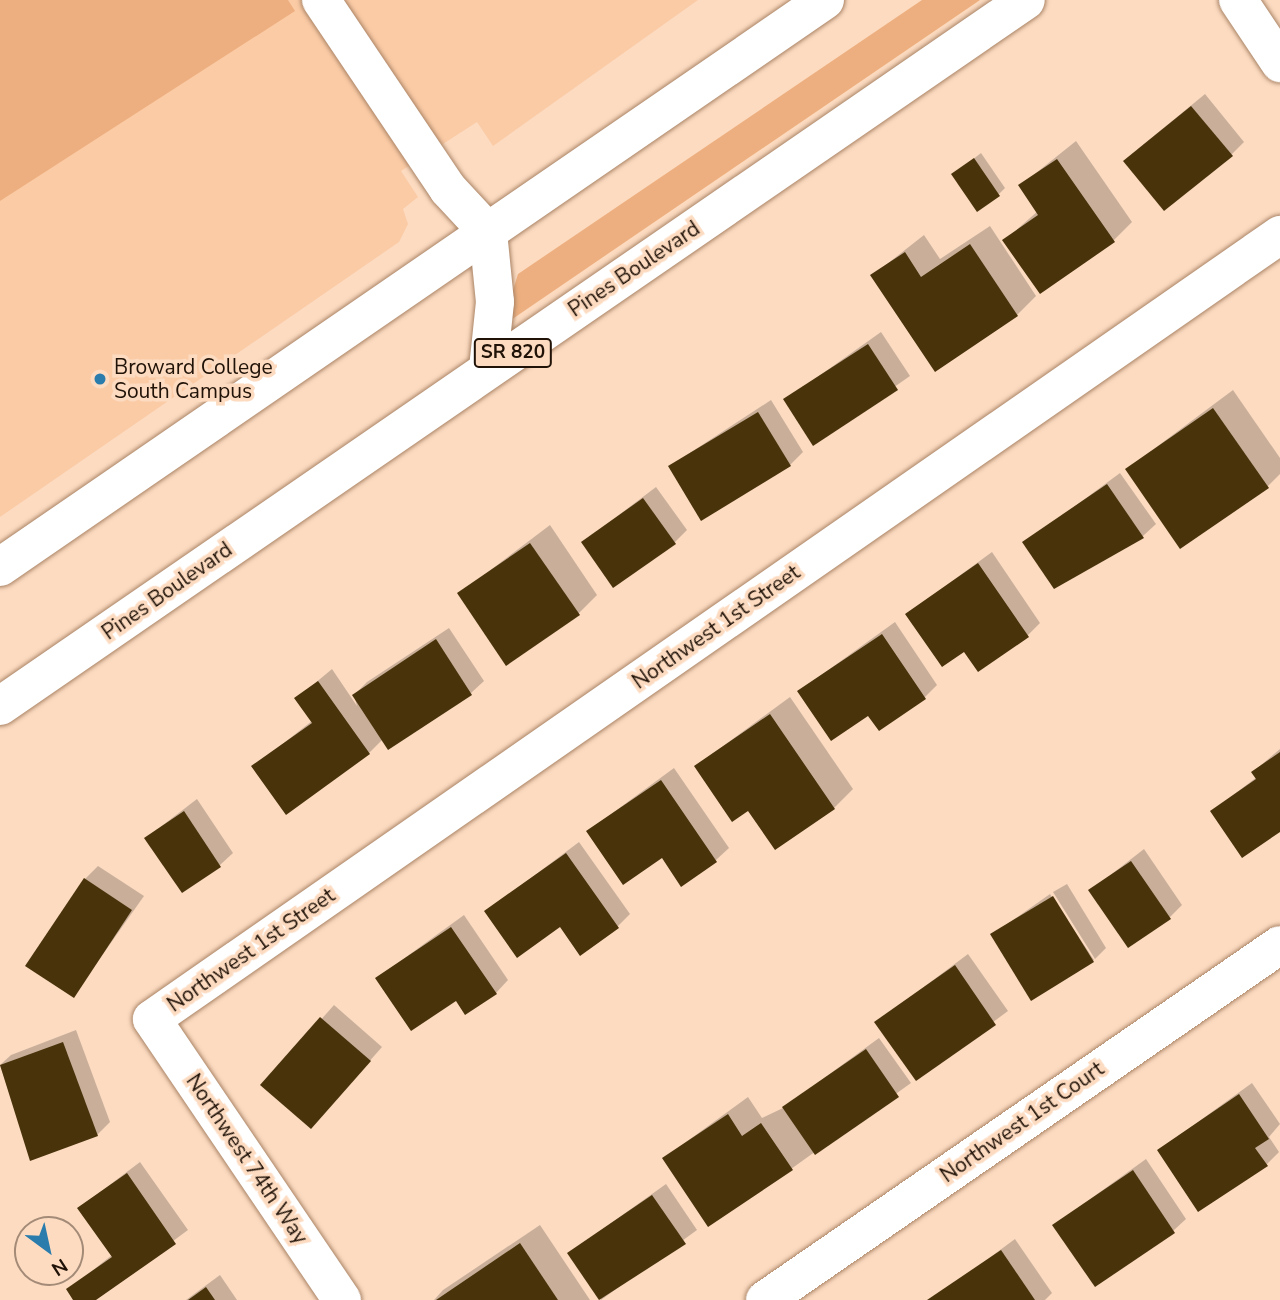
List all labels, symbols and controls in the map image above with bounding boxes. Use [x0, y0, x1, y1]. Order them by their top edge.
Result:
street label: Pines Boulevard [564, 216, 704, 322]
road number: SR 820 [473, 338, 553, 368]
place label: Broward College South Campus [114, 354, 273, 404]
marker: Broward College South Campus [92, 371, 108, 387]
street label: Pines Boulevard [97, 537, 237, 645]
street label: Northwest 1st Street [627, 560, 805, 694]
street label: Northwest 1st Street [162, 883, 340, 1017]
street label: Northwest 1st Court [936, 1056, 1108, 1188]
street label: Northwest 74th Way [181, 1069, 313, 1249]
north arrow [14, 1216, 84, 1286]
text: N [46, 1252, 72, 1282]

